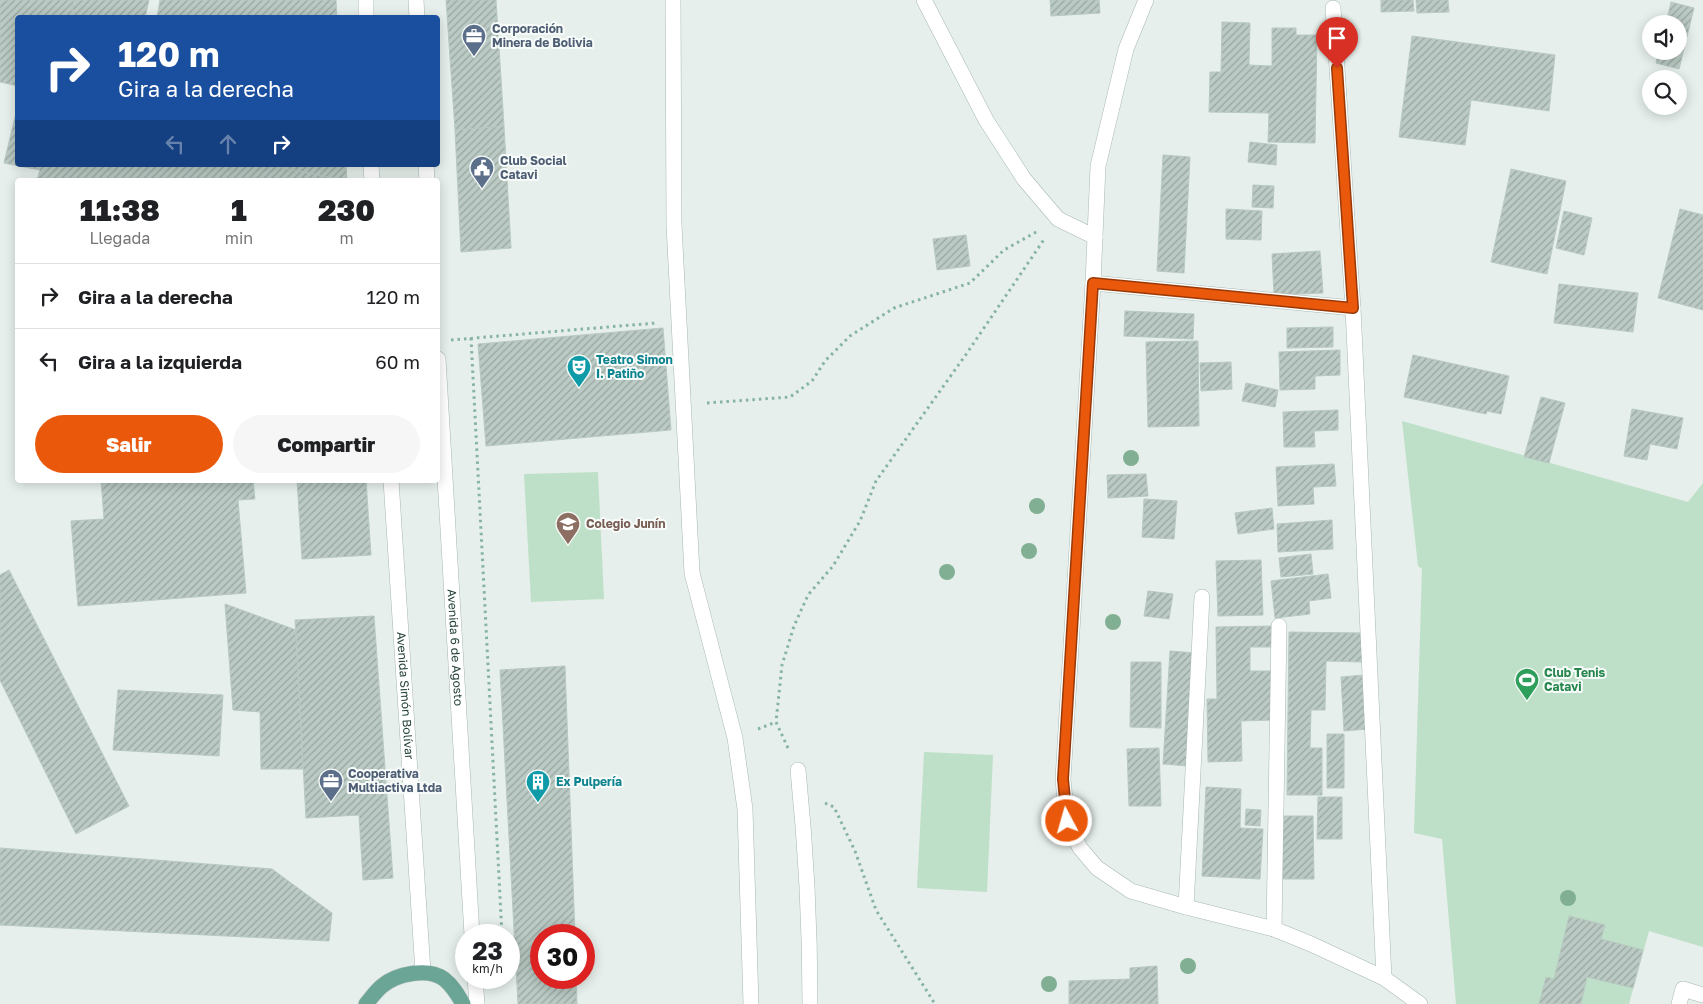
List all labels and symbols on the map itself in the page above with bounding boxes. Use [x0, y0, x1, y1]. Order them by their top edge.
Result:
pin [1316, 17, 1358, 68]
place label: Corporación Minera de Bolivia [492, 21, 593, 50]
office icon: Corporación Minera de Bolivia [461, 23, 487, 57]
place label: Club Social Catavi [500, 153, 566, 182]
public building icon: Club Social Catavi [469, 155, 495, 189]
place label: Teatro Simon I. Patiño [596, 352, 673, 381]
theatre icon: Teatro Simon I. Patiño [566, 354, 592, 388]
school or university icon: Colegio Junín [555, 511, 581, 545]
place label: Colegio Junín [586, 516, 665, 531]
street label: Avenida 6 de Agosto [445, 589, 466, 706]
street label: Avenida Simón Bolívar [394, 631, 417, 760]
place label: Club Tenis Catavi [1544, 665, 1606, 694]
sports icon: Club Tenis Catavi [1514, 667, 1540, 701]
place label: Cooperativa Multiactiva Ltda [348, 766, 442, 795]
office icon: Cooperativa Multiactiva Ltda [318, 768, 344, 802]
building icon: Ex Pulpería [525, 769, 551, 803]
place label: Ex Pulpería [556, 774, 622, 789]
position arrow [1040, 794, 1092, 846]
speed limit sign: 30 [530, 924, 595, 989]

